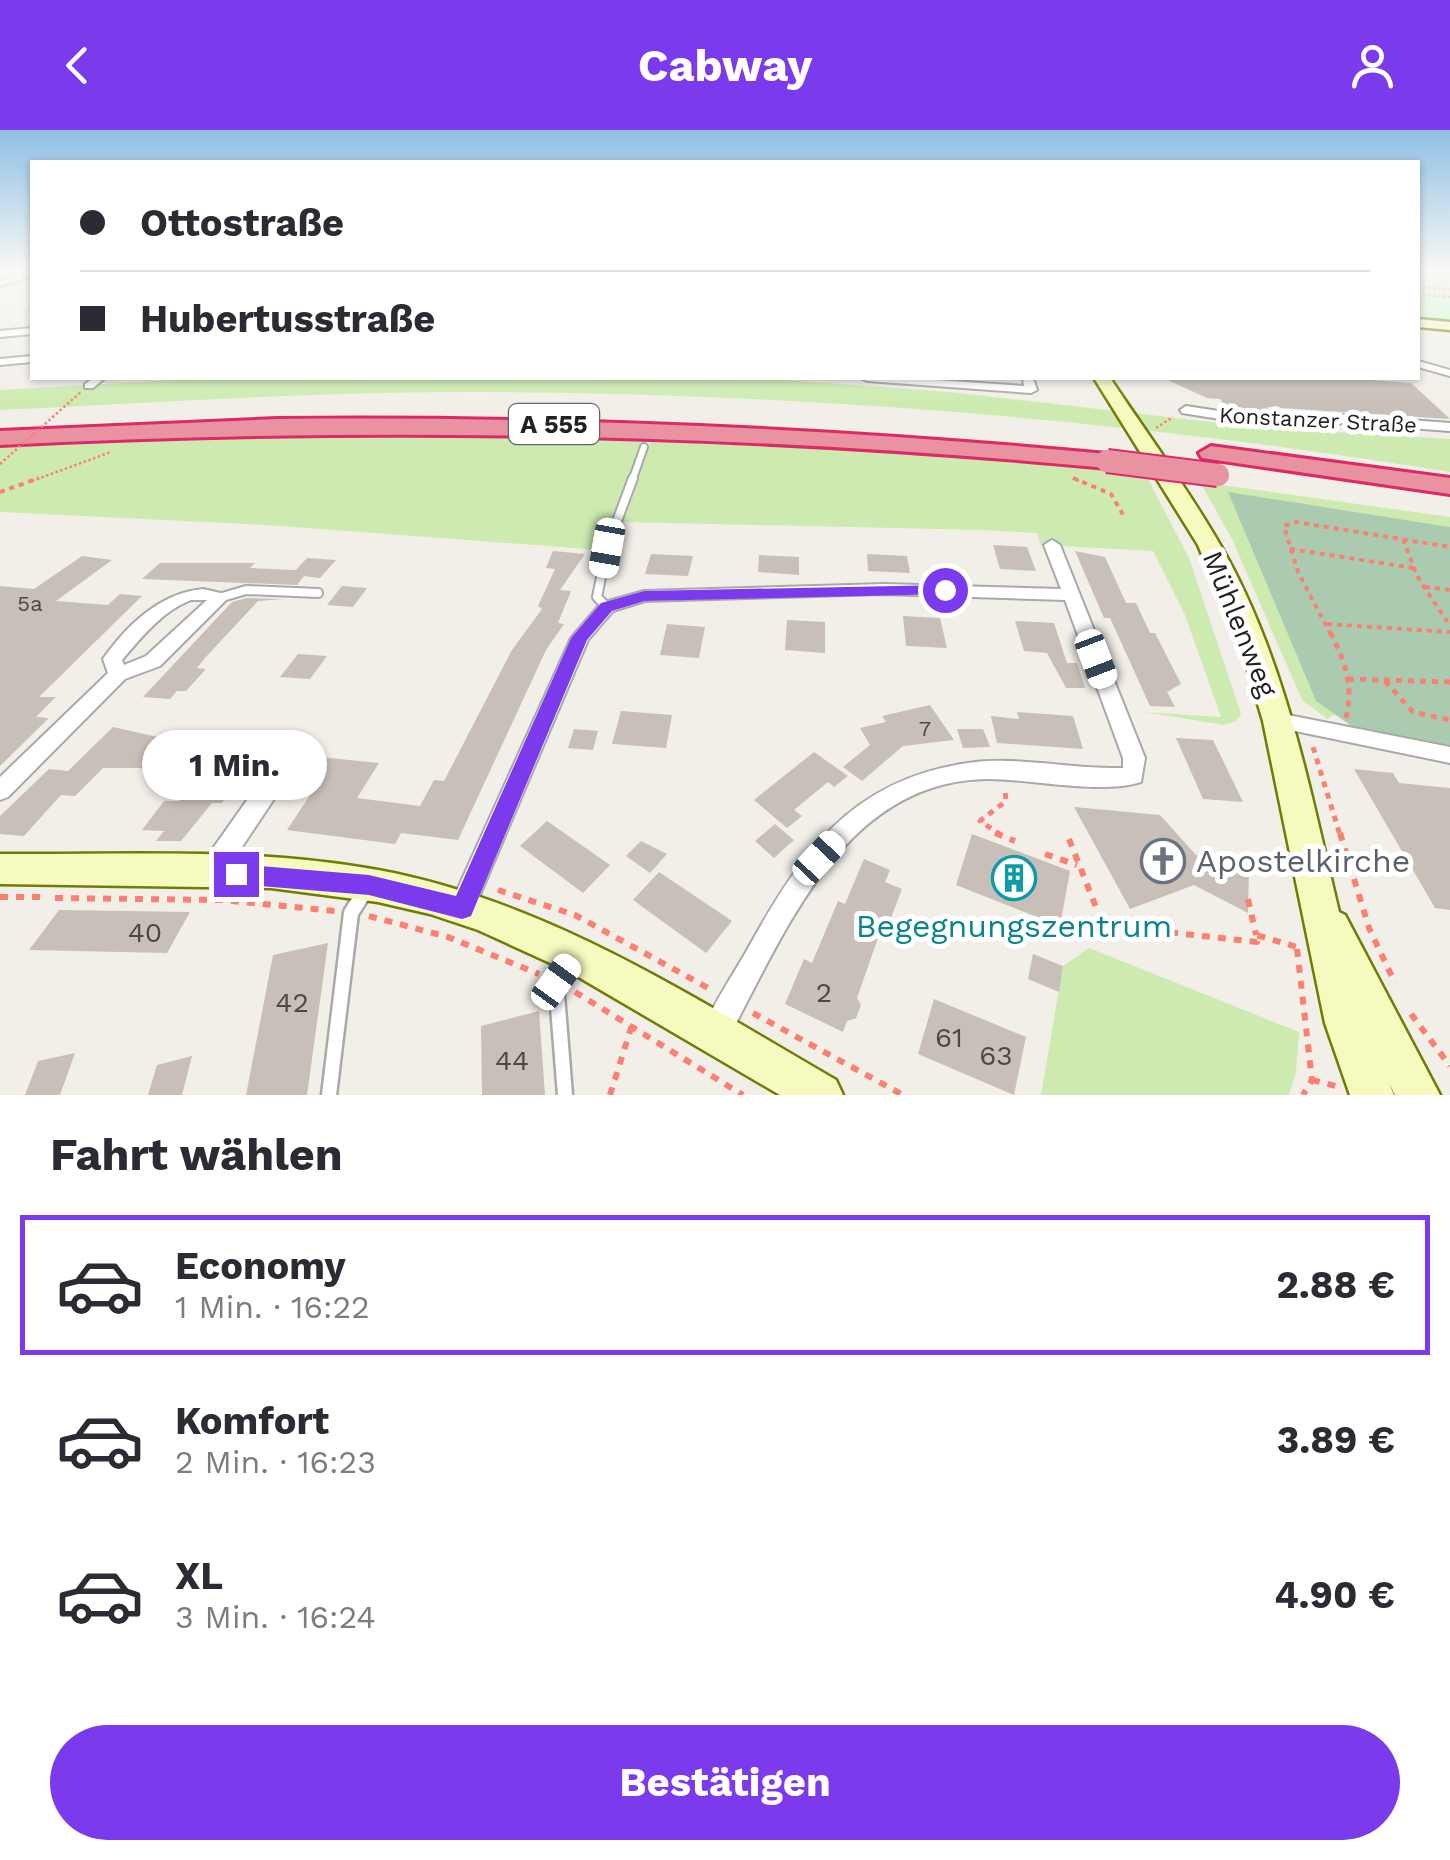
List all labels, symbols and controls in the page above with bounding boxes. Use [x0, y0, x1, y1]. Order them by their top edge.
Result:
icon: back [50, 38, 105, 93]
icon: person [1345, 38, 1400, 93]
text: Cabway [638, 39, 812, 92]
text: Ottostraße [140, 201, 344, 245]
text: Hubertusstraße [140, 297, 435, 341]
street label: Konstanzer Straße [1218, 402, 1418, 438]
road number: A 555 [509, 404, 599, 444]
car [587, 516, 627, 580]
street label: Mühlenweg [1196, 546, 1284, 702]
route start [923, 568, 968, 613]
house number: 5a [17, 591, 43, 616]
car [1071, 626, 1121, 692]
house number: 7 [919, 716, 931, 741]
callout: 1 Min. [144, 729, 328, 799]
text: 1 Min. [189, 746, 280, 784]
car [788, 826, 850, 890]
church icon: Apostelkirche [1140, 838, 1186, 884]
place label: Apostelkirche [1196, 842, 1410, 880]
route end [214, 852, 259, 897]
building icon: Begegnungszentrum [991, 855, 1037, 901]
place label: Begegnungszentrum [856, 907, 1172, 945]
house number: 40 [128, 916, 162, 949]
car [526, 949, 586, 1015]
house number: 2 [816, 976, 832, 1009]
house number: 42 [275, 986, 309, 1019]
house number: 61 [935, 1021, 963, 1054]
house number: 63 [979, 1039, 1013, 1072]
house number: 44 [495, 1044, 529, 1077]
text: Fahrt wählen [50, 1128, 343, 1181]
icon: car [55, 1240, 145, 1330]
text: Economy [175, 1244, 346, 1288]
text: 2.88 € [1276, 1263, 1395, 1307]
text: 1 Min. · 16:22 [175, 1288, 370, 1326]
icon: car [55, 1395, 145, 1485]
text: Komfort [175, 1399, 329, 1443]
text: 3.89 € [1277, 1418, 1395, 1462]
text: 2 Min. · 16:23 [175, 1443, 376, 1481]
icon: car [55, 1550, 145, 1640]
text: XL [175, 1554, 223, 1598]
text: 4.90 € [1274, 1573, 1395, 1617]
text: 3 Min. · 16:24 [175, 1598, 376, 1636]
button: Bestätigen [50, 1725, 1400, 1840]

